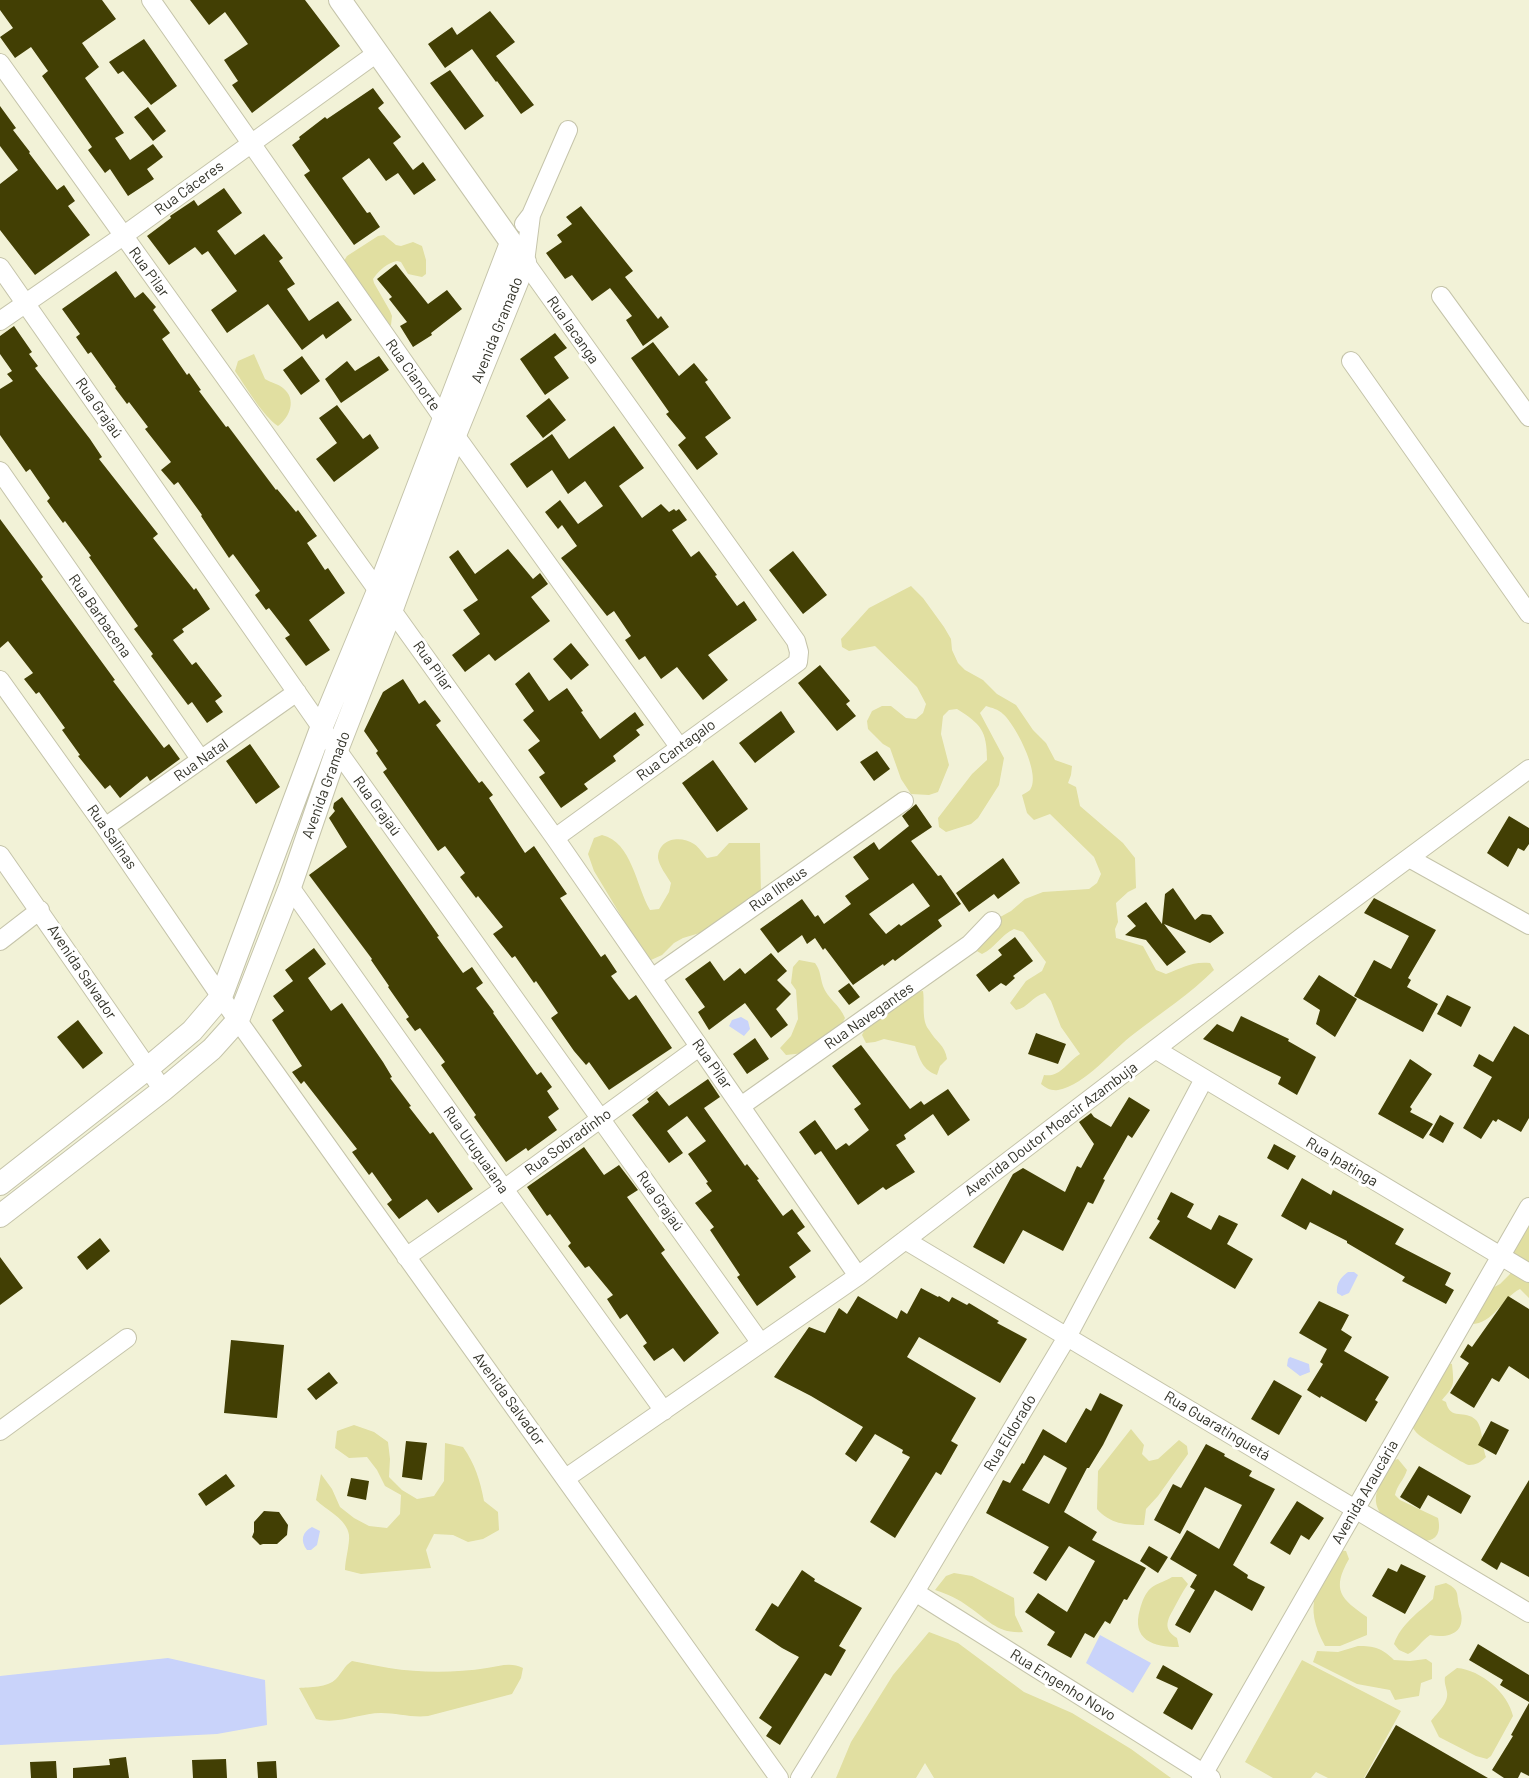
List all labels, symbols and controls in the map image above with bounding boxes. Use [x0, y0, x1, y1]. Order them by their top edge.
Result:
street label: Rua Cáceres [151, 157, 227, 219]
street label: Rua Pilar [125, 244, 173, 300]
street label: Avenida Gramado [467, 274, 527, 386]
street label: Rua Iacanga [543, 293, 603, 367]
street label: Rua Cianorte [382, 336, 444, 414]
street label: Rua Grajaú [72, 374, 126, 442]
street label: Rua Barbacena [65, 571, 135, 661]
street label: Rua Pilar [409, 637, 457, 695]
street label: Rua Cantagalo [633, 715, 719, 785]
street label: Avenida Gramado [298, 729, 354, 841]
street label: Rua Natal [170, 735, 232, 785]
street label: Rua Grajaú [349, 773, 405, 839]
street label: Rua Salinas [83, 801, 141, 873]
street label: Rua Ilheus [746, 863, 810, 915]
street label: Avenida Salvador [44, 921, 120, 1023]
street label: Rua Navegantes [821, 979, 917, 1053]
street label: Rua Pilar [688, 1035, 736, 1093]
street label: Avenida Doutor Moacir Azambuja [961, 1058, 1141, 1200]
street label: Rua Uruguaiana [439, 1103, 513, 1197]
street label: Rua Sobradinho [521, 1105, 615, 1179]
street label: Rua Ipatinga [1303, 1133, 1381, 1191]
street label: Rua Grajaú [633, 1167, 687, 1235]
street label: Avenida Salvador [469, 1349, 549, 1449]
street label: Rua Guaratinguetá [1161, 1387, 1273, 1465]
street label: Rua Eldorado [980, 1391, 1040, 1475]
street label: Avenida Araucária [1328, 1437, 1402, 1547]
street label: Rua Engenho Novo [1007, 1645, 1119, 1725]

